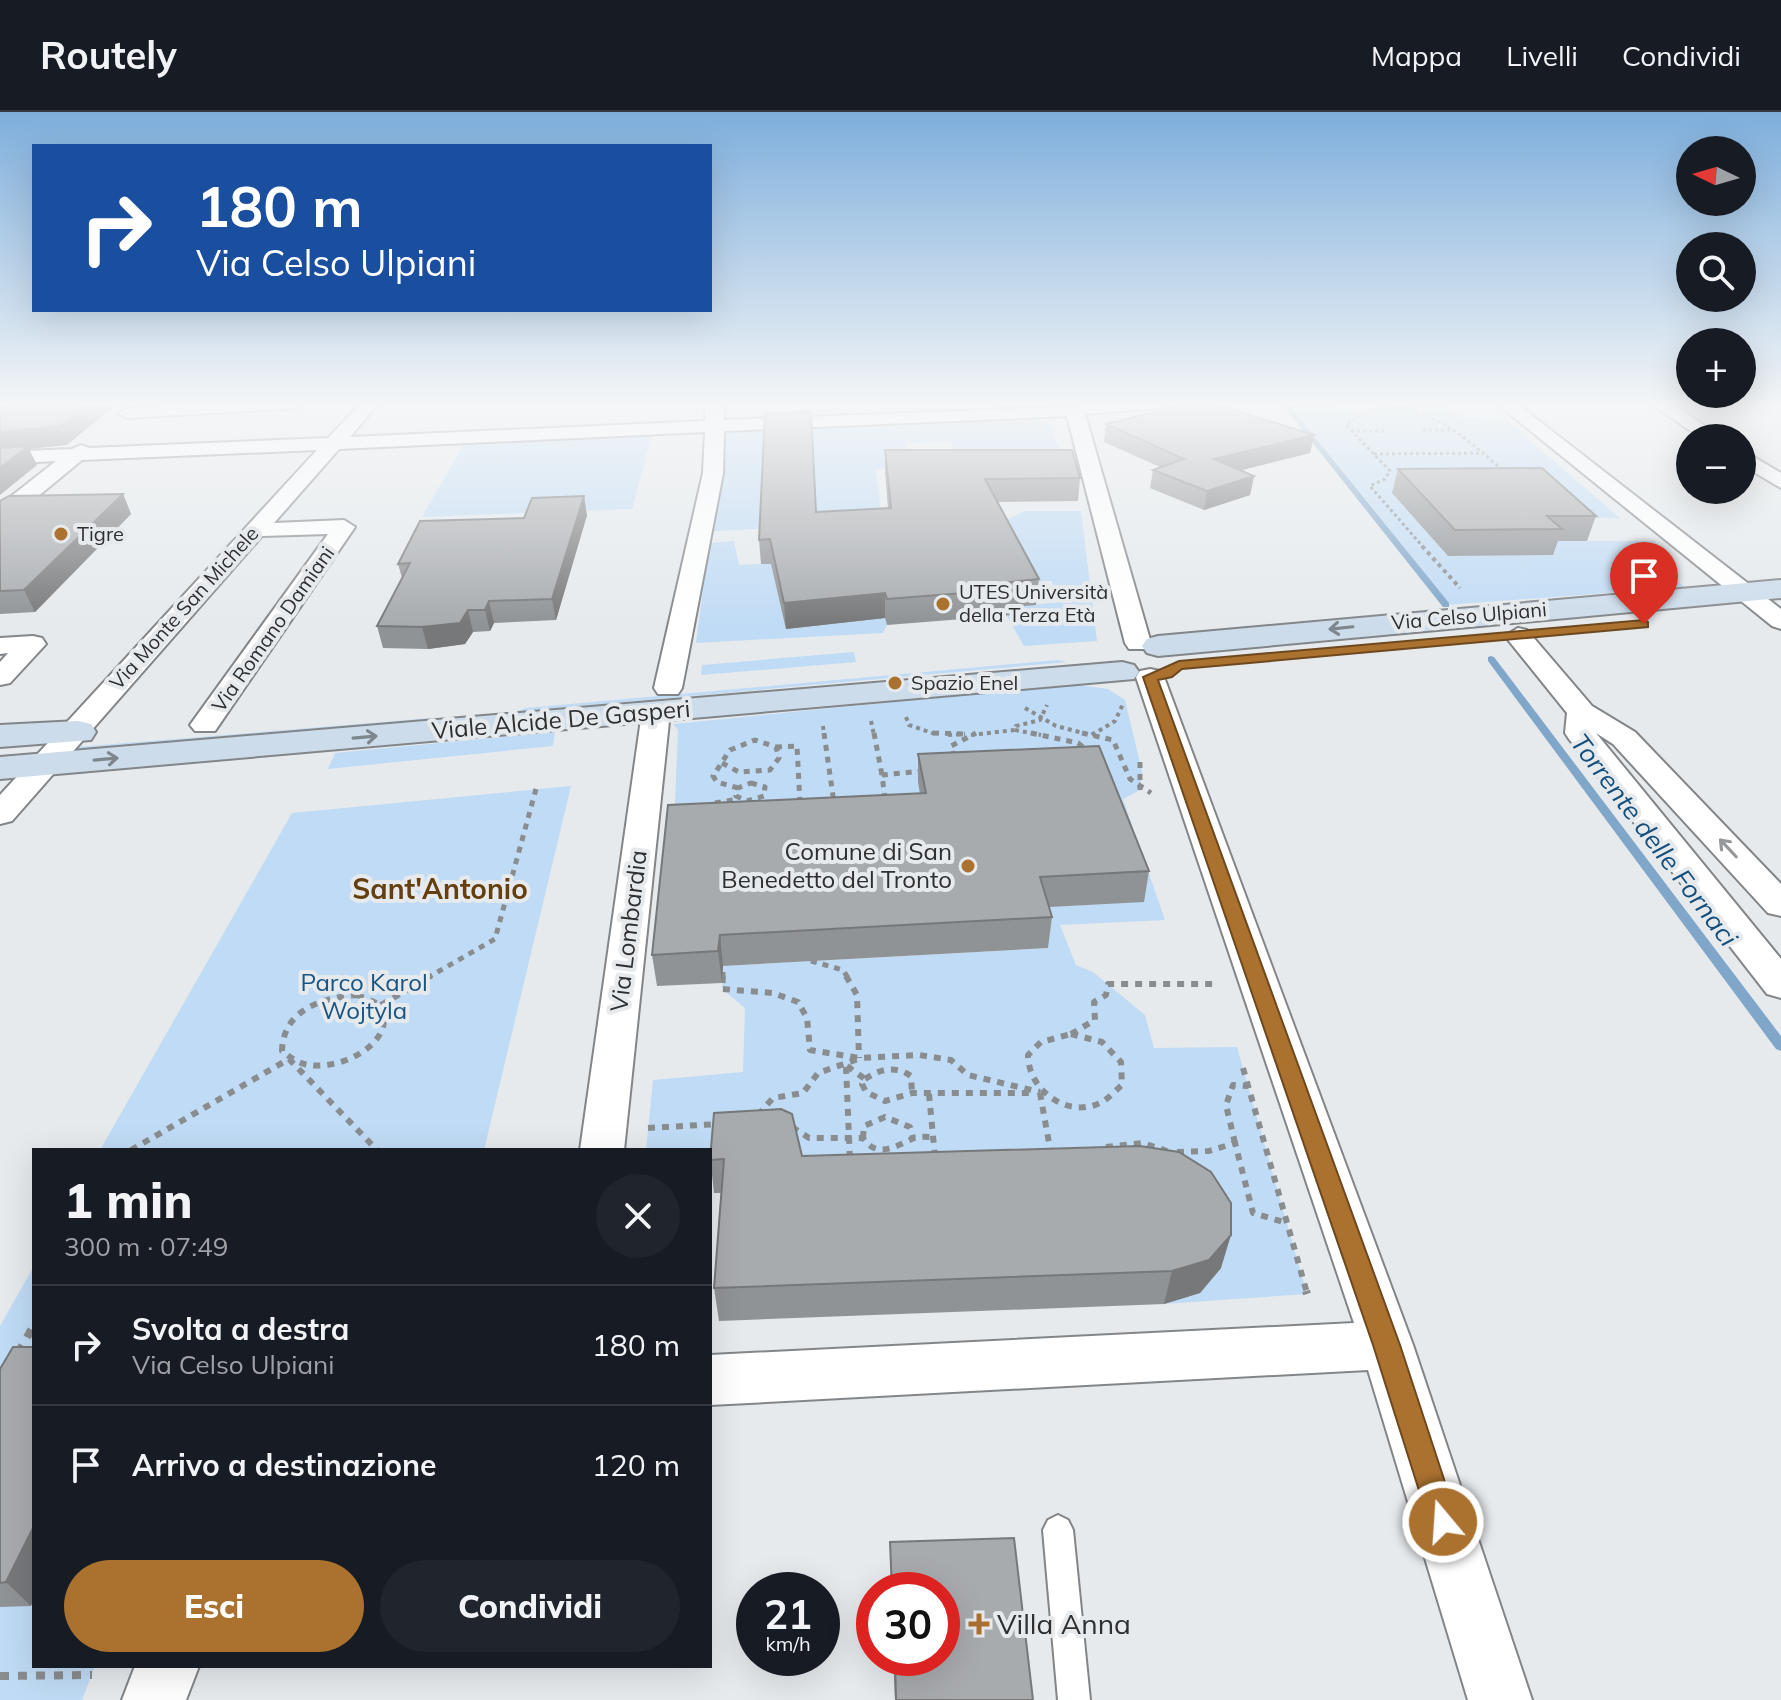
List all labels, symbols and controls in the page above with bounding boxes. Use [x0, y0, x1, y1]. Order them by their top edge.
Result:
text: Routely [40, 31, 177, 79]
text: Mappa [1371, 38, 1462, 73]
text: Livelli [1506, 38, 1578, 73]
text: Condividi [1622, 38, 1741, 73]
north arrow [1676, 136, 1756, 216]
map controls [1676, 136, 1756, 504]
text: 180 m [196, 171, 363, 241]
icon: right [64, 176, 168, 280]
button: search [1676, 232, 1756, 312]
text: Via Celso Ulpiani [196, 240, 476, 285]
button: + [1676, 328, 1756, 408]
button: − [1676, 424, 1756, 504]
place label: Tigre [77, 521, 124, 546]
street label: Via Monte San Michele [104, 521, 263, 694]
marker: Tigre [52, 525, 70, 543]
street label: Via Romano Damiani [206, 541, 339, 716]
pin [1610, 542, 1678, 624]
icon: arrive [1622, 554, 1666, 598]
place label: UTES Università della Terza Età [959, 579, 1108, 627]
marker: UTES Università della Terza Età [934, 595, 952, 613]
street label: Via Celso Ulpiani [1390, 596, 1548, 635]
one-way arrow [1328, 621, 1355, 636]
place label: Spazio Enel [911, 670, 1018, 695]
marker: Spazio Enel [886, 674, 904, 692]
street label: Viale Alcide De Gasperi [430, 693, 691, 745]
water label: Torrente delle Fornaci [1564, 727, 1746, 953]
one-way arrow [351, 729, 378, 744]
one-way arrow [92, 751, 119, 766]
place label: Comune di San Benedetto del Tronto [721, 836, 952, 894]
one-way arrow [1719, 839, 1737, 859]
street label: Via Lombardia [603, 848, 653, 1013]
marker: Comune di San Benedetto del Tronto [959, 857, 977, 875]
district label: Sant'Antonio [352, 871, 528, 906]
park label: Parco Karol Wojtyla [300, 967, 428, 1025]
text: 1 min [64, 1170, 193, 1230]
button: close [596, 1174, 680, 1258]
text: 300 m · 07:49 [64, 1230, 228, 1263]
text: Svolta a destra [132, 1310, 349, 1348]
icon: right [64, 1323, 108, 1367]
text: 180 m [592, 1326, 680, 1364]
text: Via Celso Ulpiani [132, 1348, 334, 1381]
icon: arrive [64, 1443, 108, 1487]
text: Arrivo a destinazione [132, 1446, 436, 1484]
text: 120 m [592, 1446, 680, 1484]
position arrow [1401, 1480, 1485, 1564]
button: Esci [64, 1560, 364, 1652]
button: Condividi [380, 1560, 680, 1652]
speed limit sign: 30 [856, 1572, 960, 1676]
text: 21 [764, 1589, 812, 1639]
place label: Villa Anna [997, 1606, 1131, 1641]
marker: Villa Anna [968, 1613, 990, 1635]
text: km/h [765, 1631, 811, 1656]

